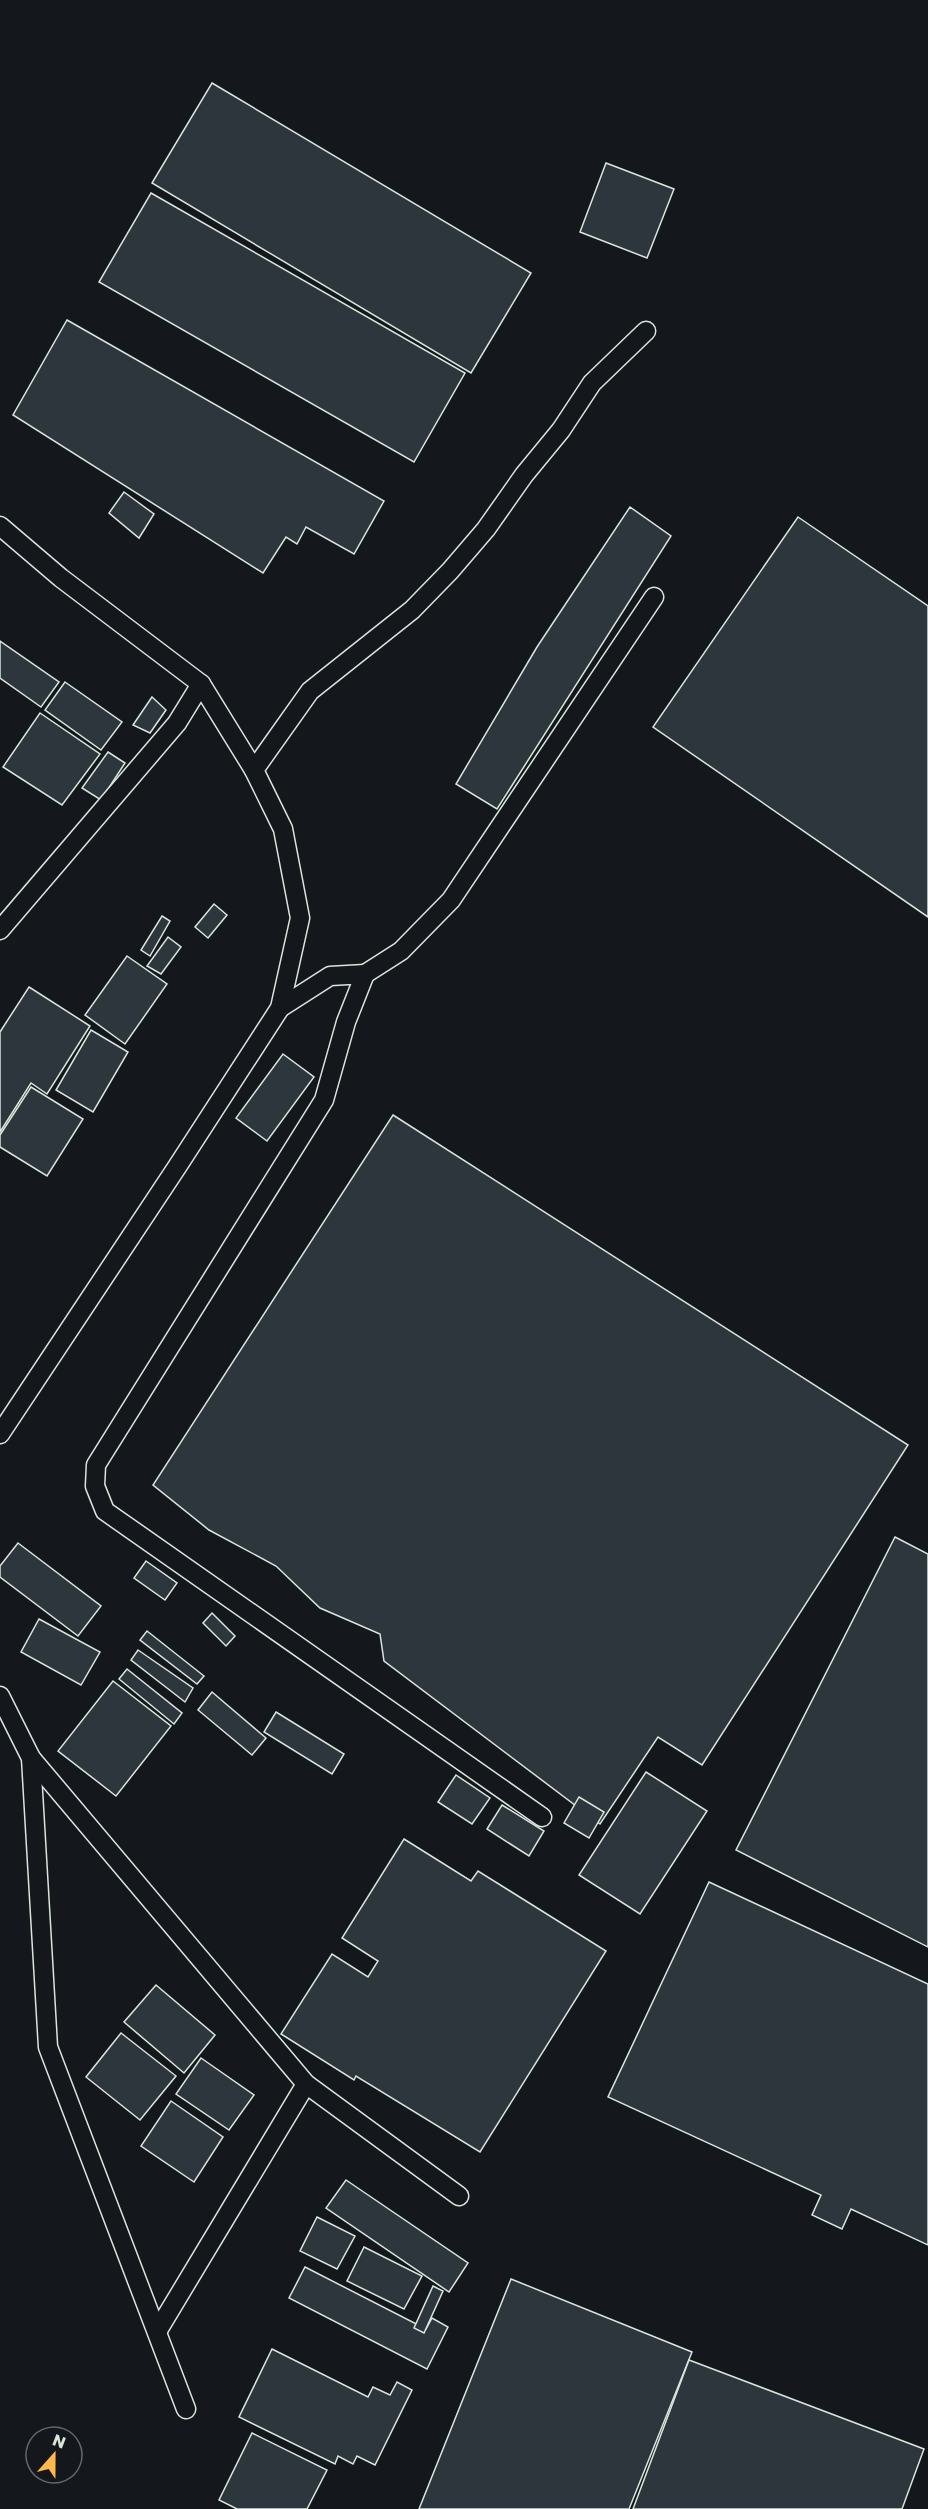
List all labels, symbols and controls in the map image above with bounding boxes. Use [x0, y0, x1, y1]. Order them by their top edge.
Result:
north arrow [24, 2425, 84, 2485]
text: N [49, 2429, 69, 2454]

